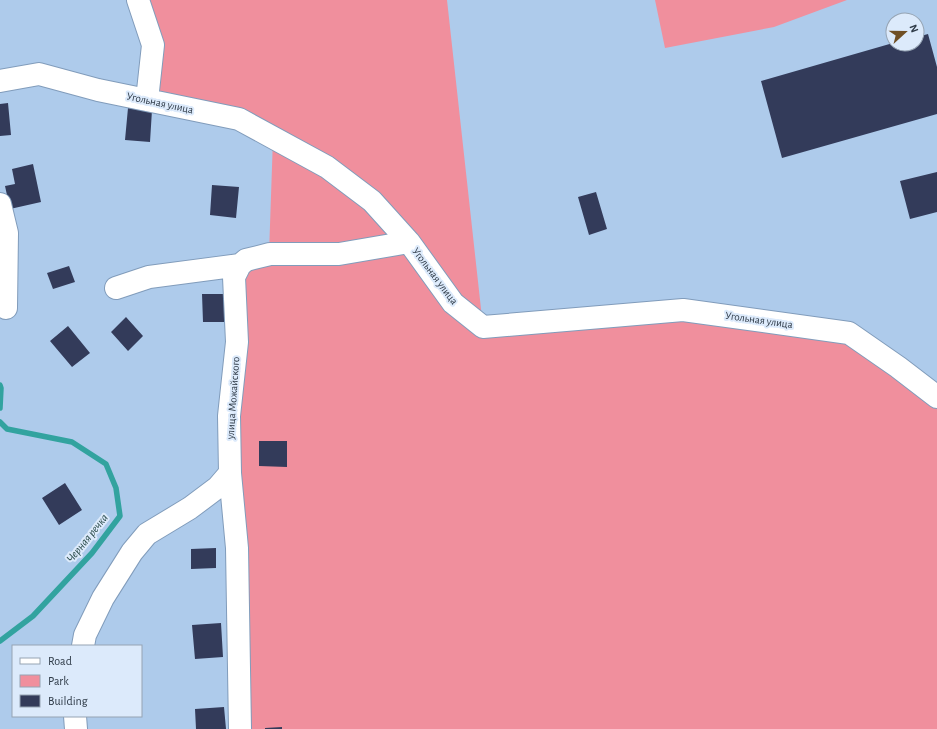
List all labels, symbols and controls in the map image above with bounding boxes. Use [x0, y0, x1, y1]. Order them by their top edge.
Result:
north arrow [885, 12, 925, 52]
text: N [907, 23, 920, 34]
street label: Угольная улица [126, 91, 194, 115]
street label: Угольная улица [410, 246, 460, 306]
street label: Угольная улица [725, 310, 793, 330]
street label: улица Можайского [225, 356, 241, 441]
water label: Черная речка [64, 511, 111, 565]
legend [12, 645, 142, 717]
text: Road [48, 655, 72, 667]
text: Park [48, 675, 69, 687]
text: Building [48, 695, 88, 707]

